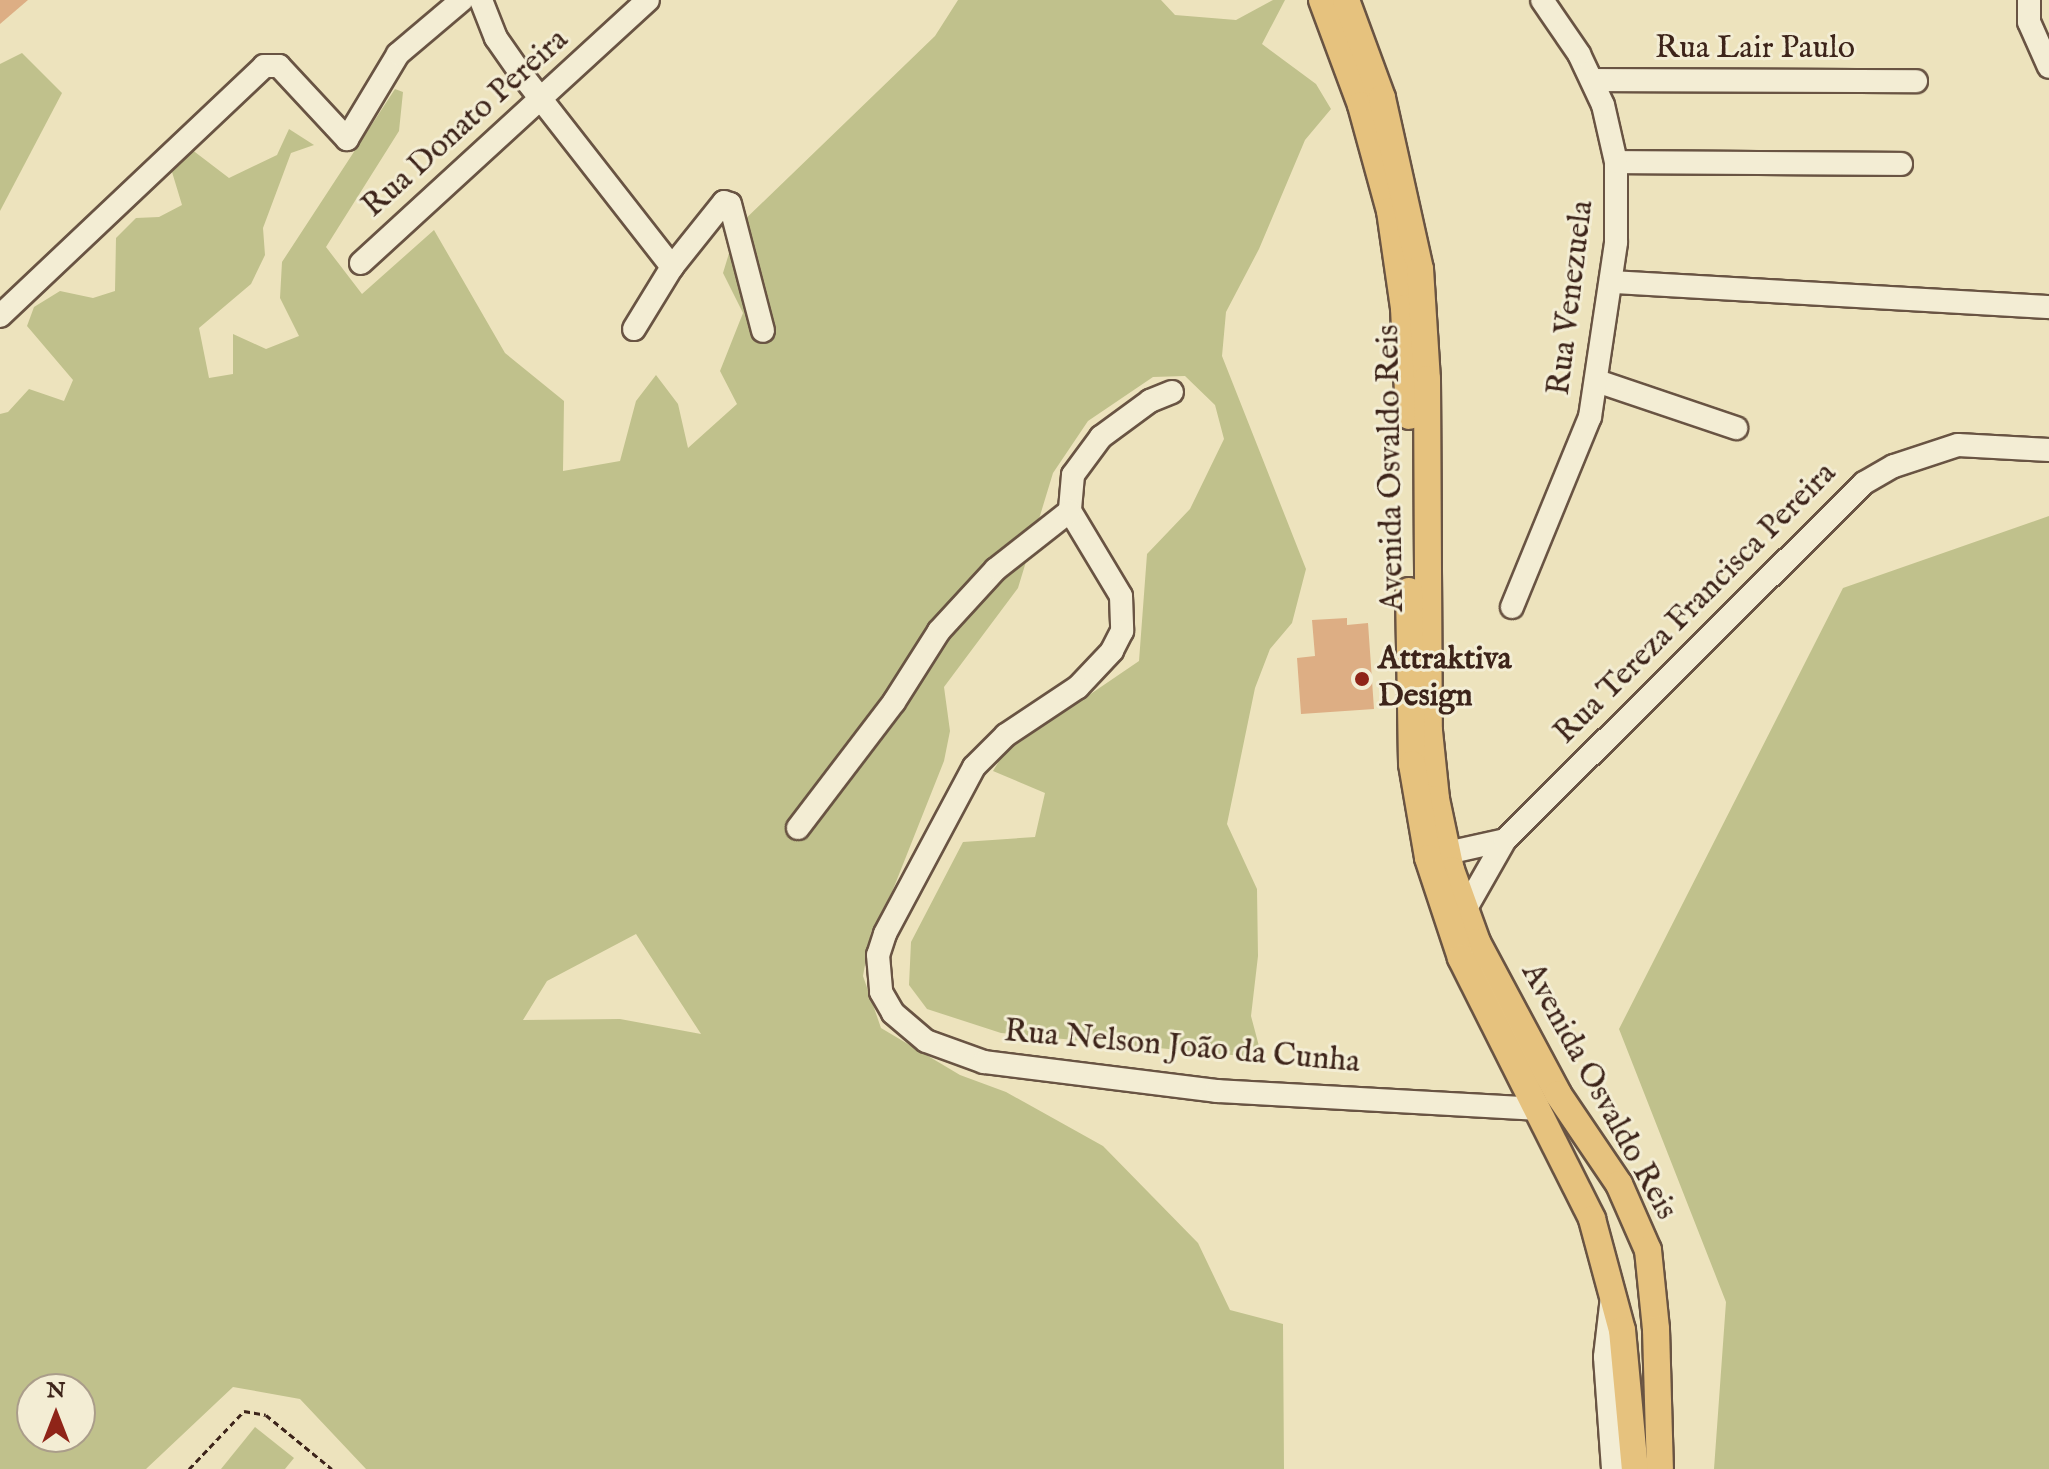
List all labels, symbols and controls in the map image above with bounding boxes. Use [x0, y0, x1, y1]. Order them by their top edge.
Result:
street label: Rua Donato Pereira [355, 21, 577, 227]
street label: Rua Lair Paulo [1655, 30, 1855, 68]
street label: Rua Venezuela [1541, 198, 1603, 398]
street label: Avenida Osvaldo Reis [1370, 324, 1414, 612]
street label: Rua Tereza Francisca Pereira [1547, 455, 1845, 753]
place label: Attraktiva Design [1378, 642, 1512, 717]
marker: Attraktiva Design [1353, 670, 1371, 688]
street label: Avenida Osvaldo Reis [1512, 957, 1684, 1227]
street label: Rua Nelson João da Cunha [1002, 1013, 1362, 1083]
north arrow [16, 1373, 96, 1453]
text: N [46, 1377, 66, 1405]

